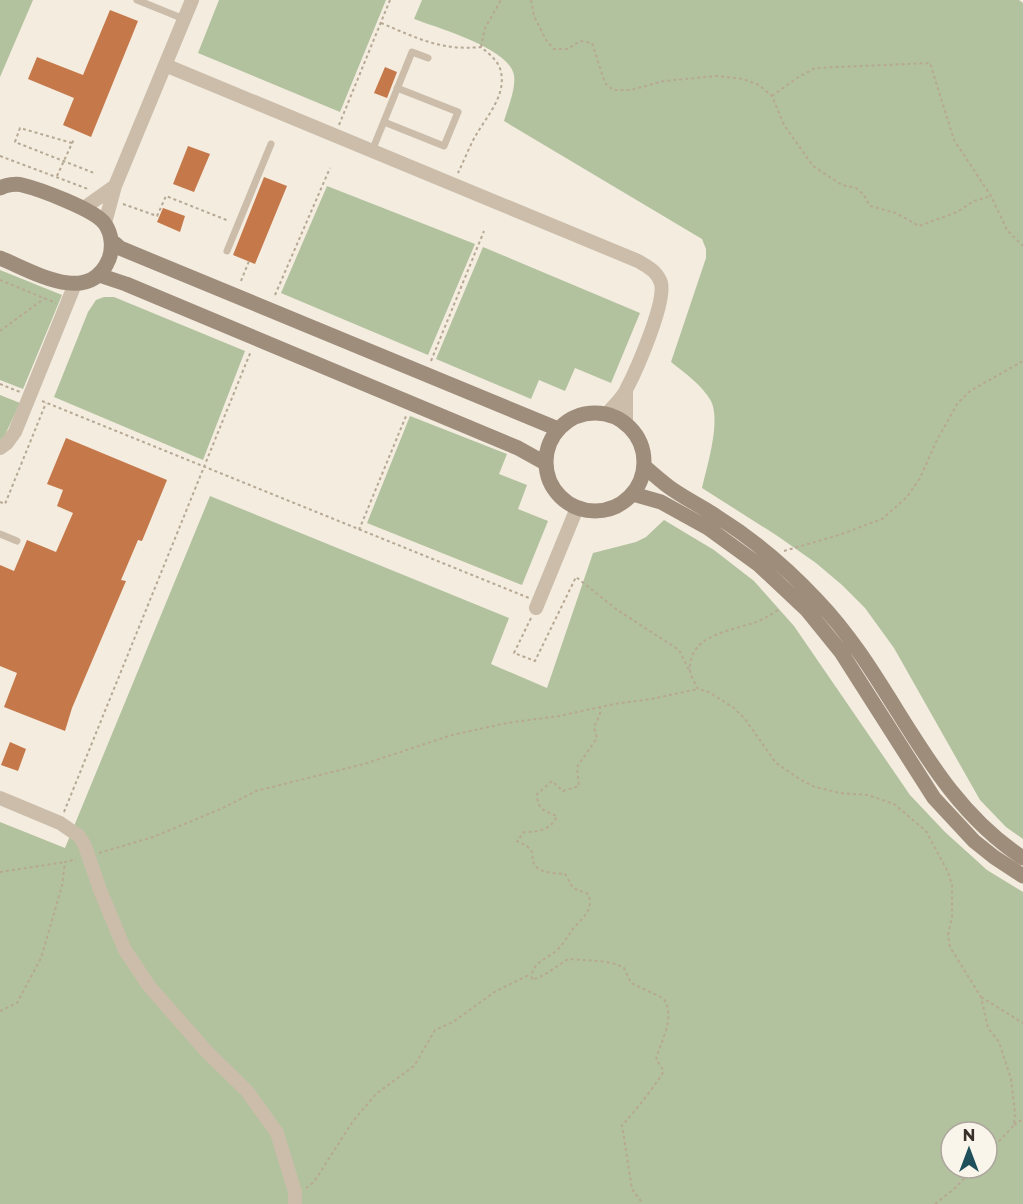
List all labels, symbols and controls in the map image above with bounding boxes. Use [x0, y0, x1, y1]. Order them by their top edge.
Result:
north arrow [939, 1120, 999, 1180]
text: N [963, 1126, 975, 1145]

